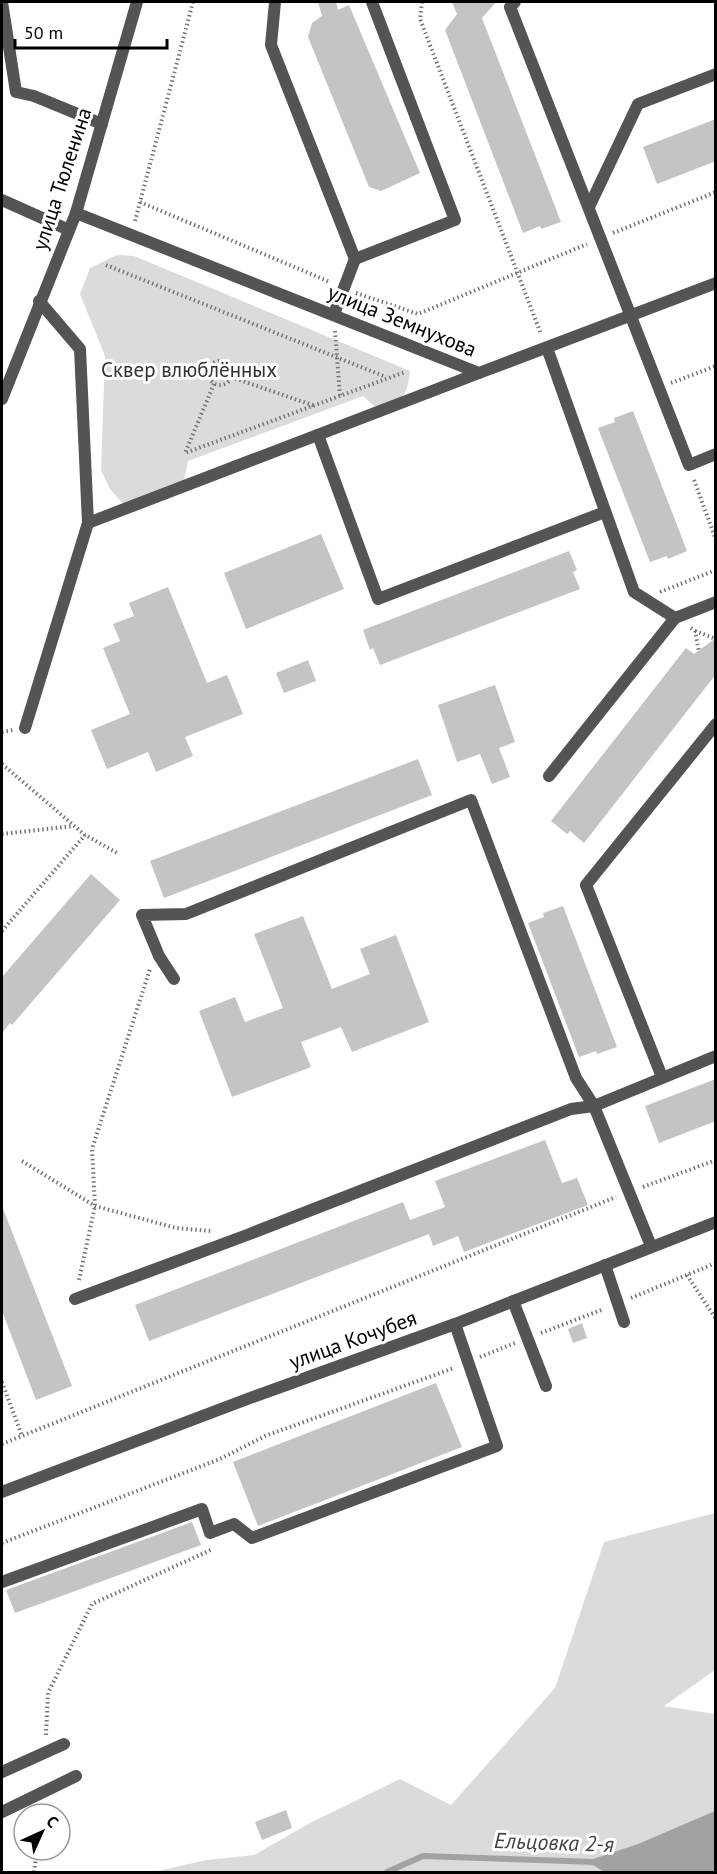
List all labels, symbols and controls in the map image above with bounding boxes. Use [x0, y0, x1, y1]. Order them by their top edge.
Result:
scale bar [15, 12, 166, 50]
text: 50 m [24, 21, 63, 44]
street label: улица Тюленина [26, 104, 97, 254]
street label: улица Земнухова [324, 278, 481, 363]
park label: Сквер влюблённых [101, 356, 277, 383]
street label: улица Кочубея [285, 1304, 420, 1375]
north arrow [12, 1802, 72, 1862]
text: С [42, 1811, 63, 1832]
water label: Ельцовка 2-я [494, 1826, 614, 1858]

